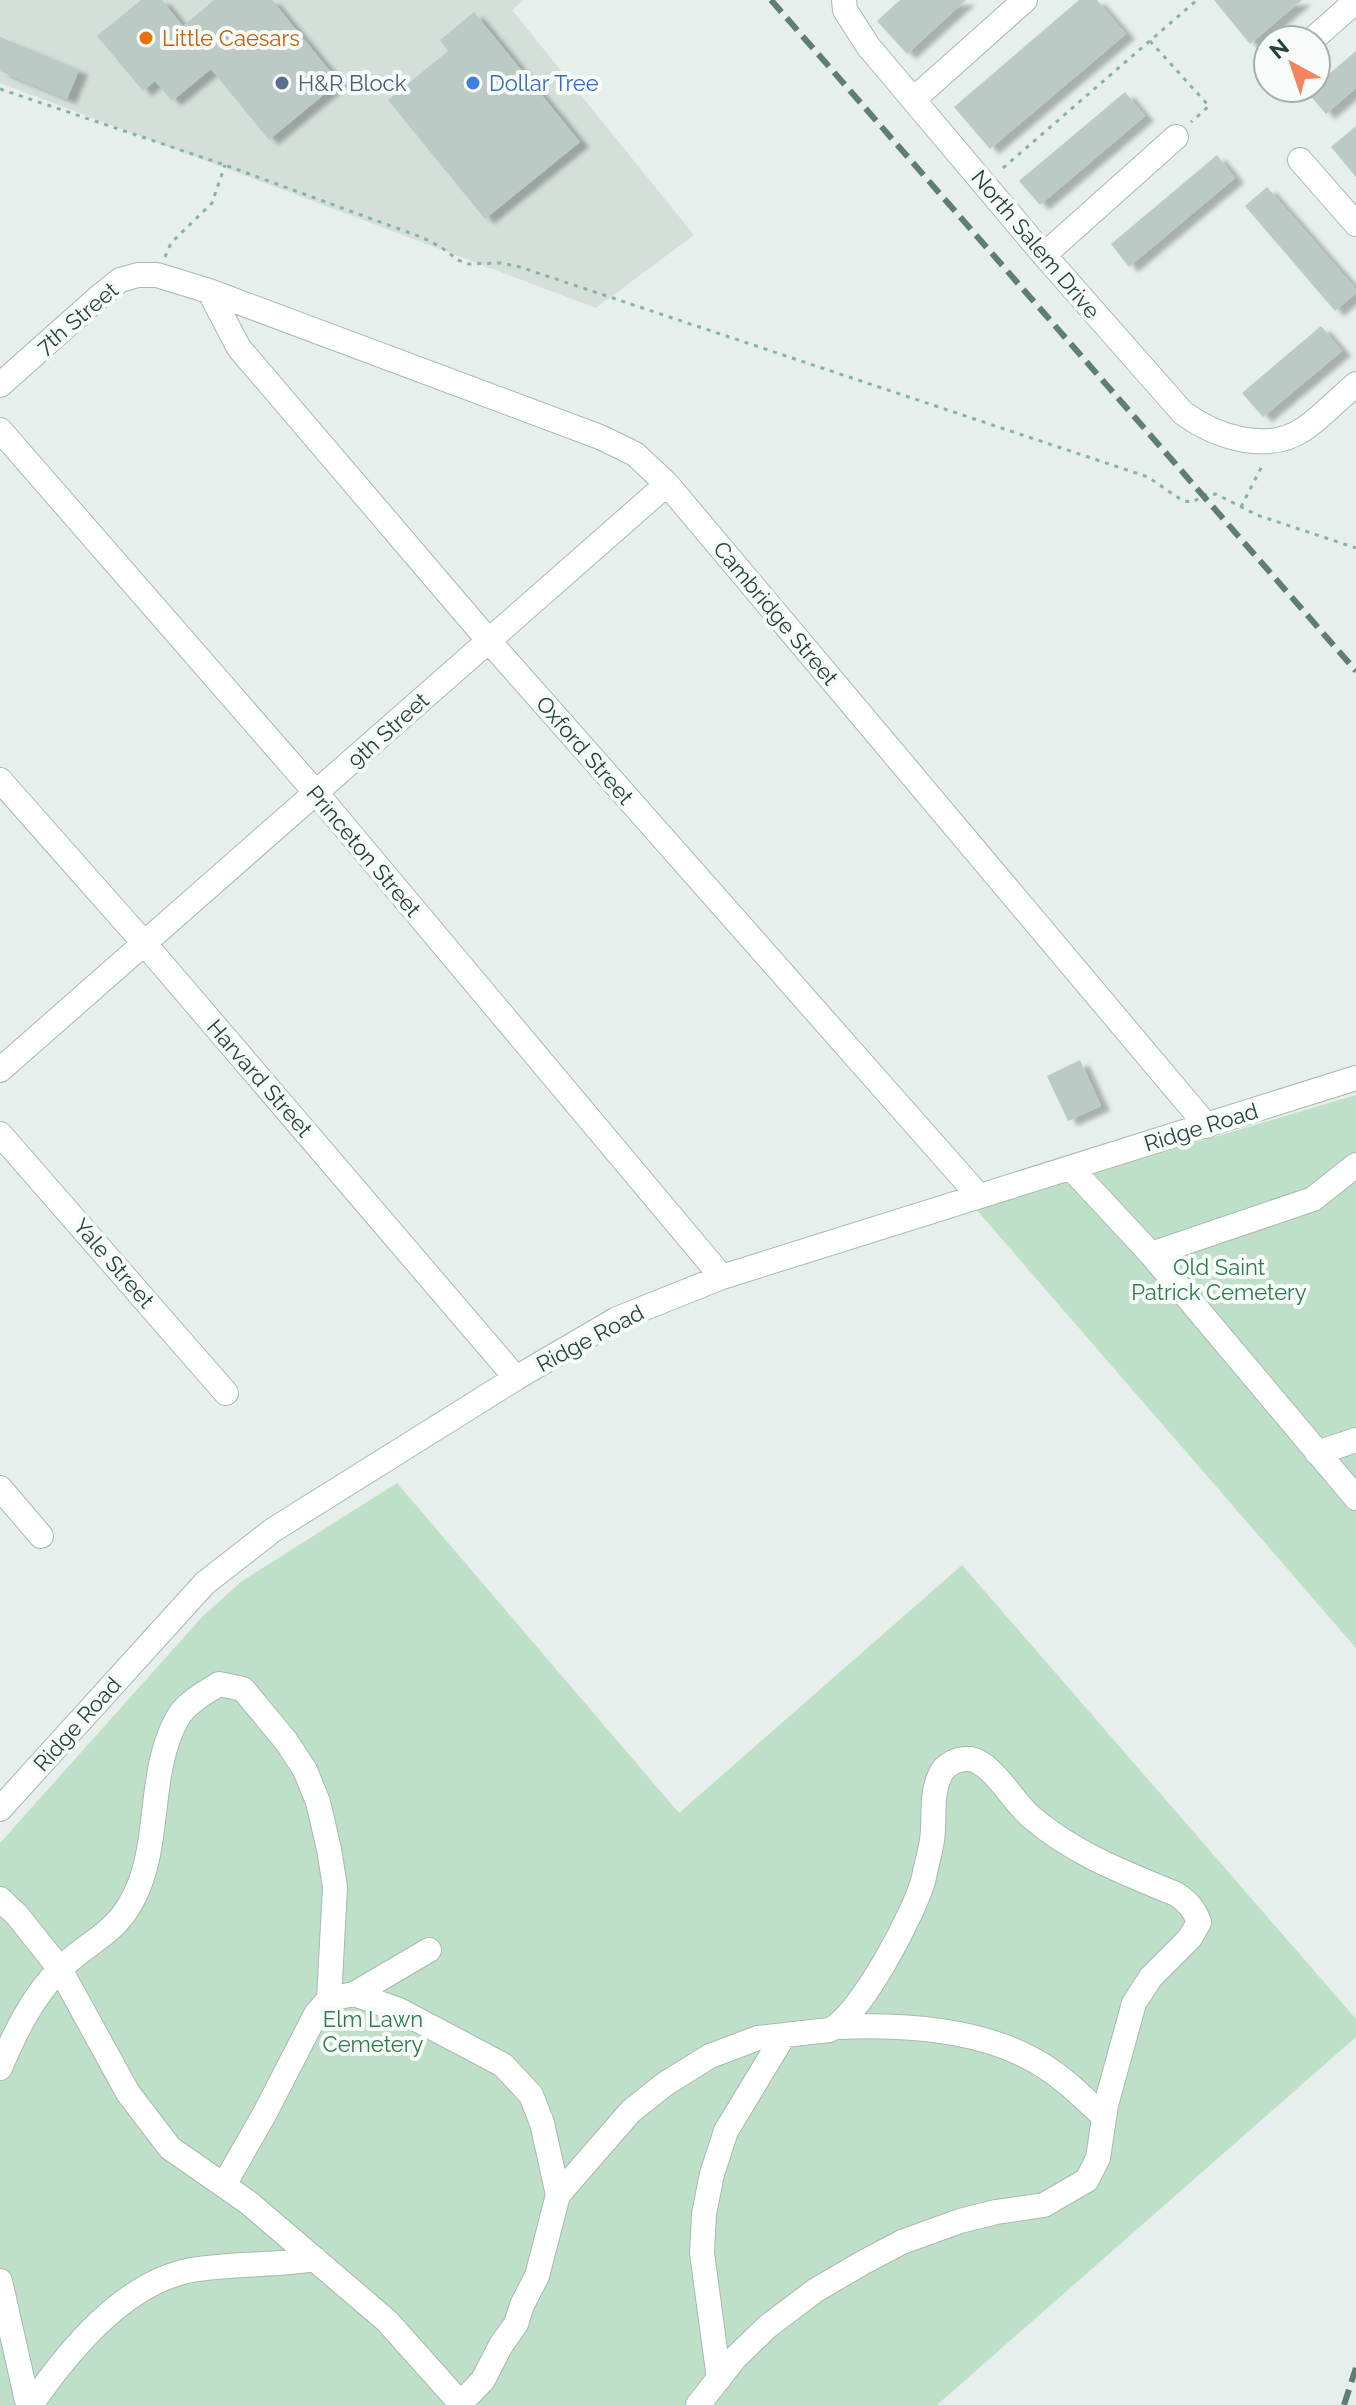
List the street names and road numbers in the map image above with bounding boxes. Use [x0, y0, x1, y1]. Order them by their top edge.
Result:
street label: North Salem Drive [966, 164, 1106, 324]
street label: 7th Street [31, 276, 124, 360]
street label: Cambridge Street [708, 536, 844, 691]
street label: 9th Street [342, 687, 434, 773]
street label: Oxford Street [531, 690, 640, 810]
street label: Princeton Street [301, 780, 427, 922]
street label: Harvard Street [202, 1014, 318, 1142]
street label: Ridge Road [1141, 1097, 1261, 1157]
street label: Yale Street [68, 1213, 160, 1313]
street label: Ridge Road [532, 1299, 648, 1377]
street label: Ridge Road [28, 1672, 126, 1776]

